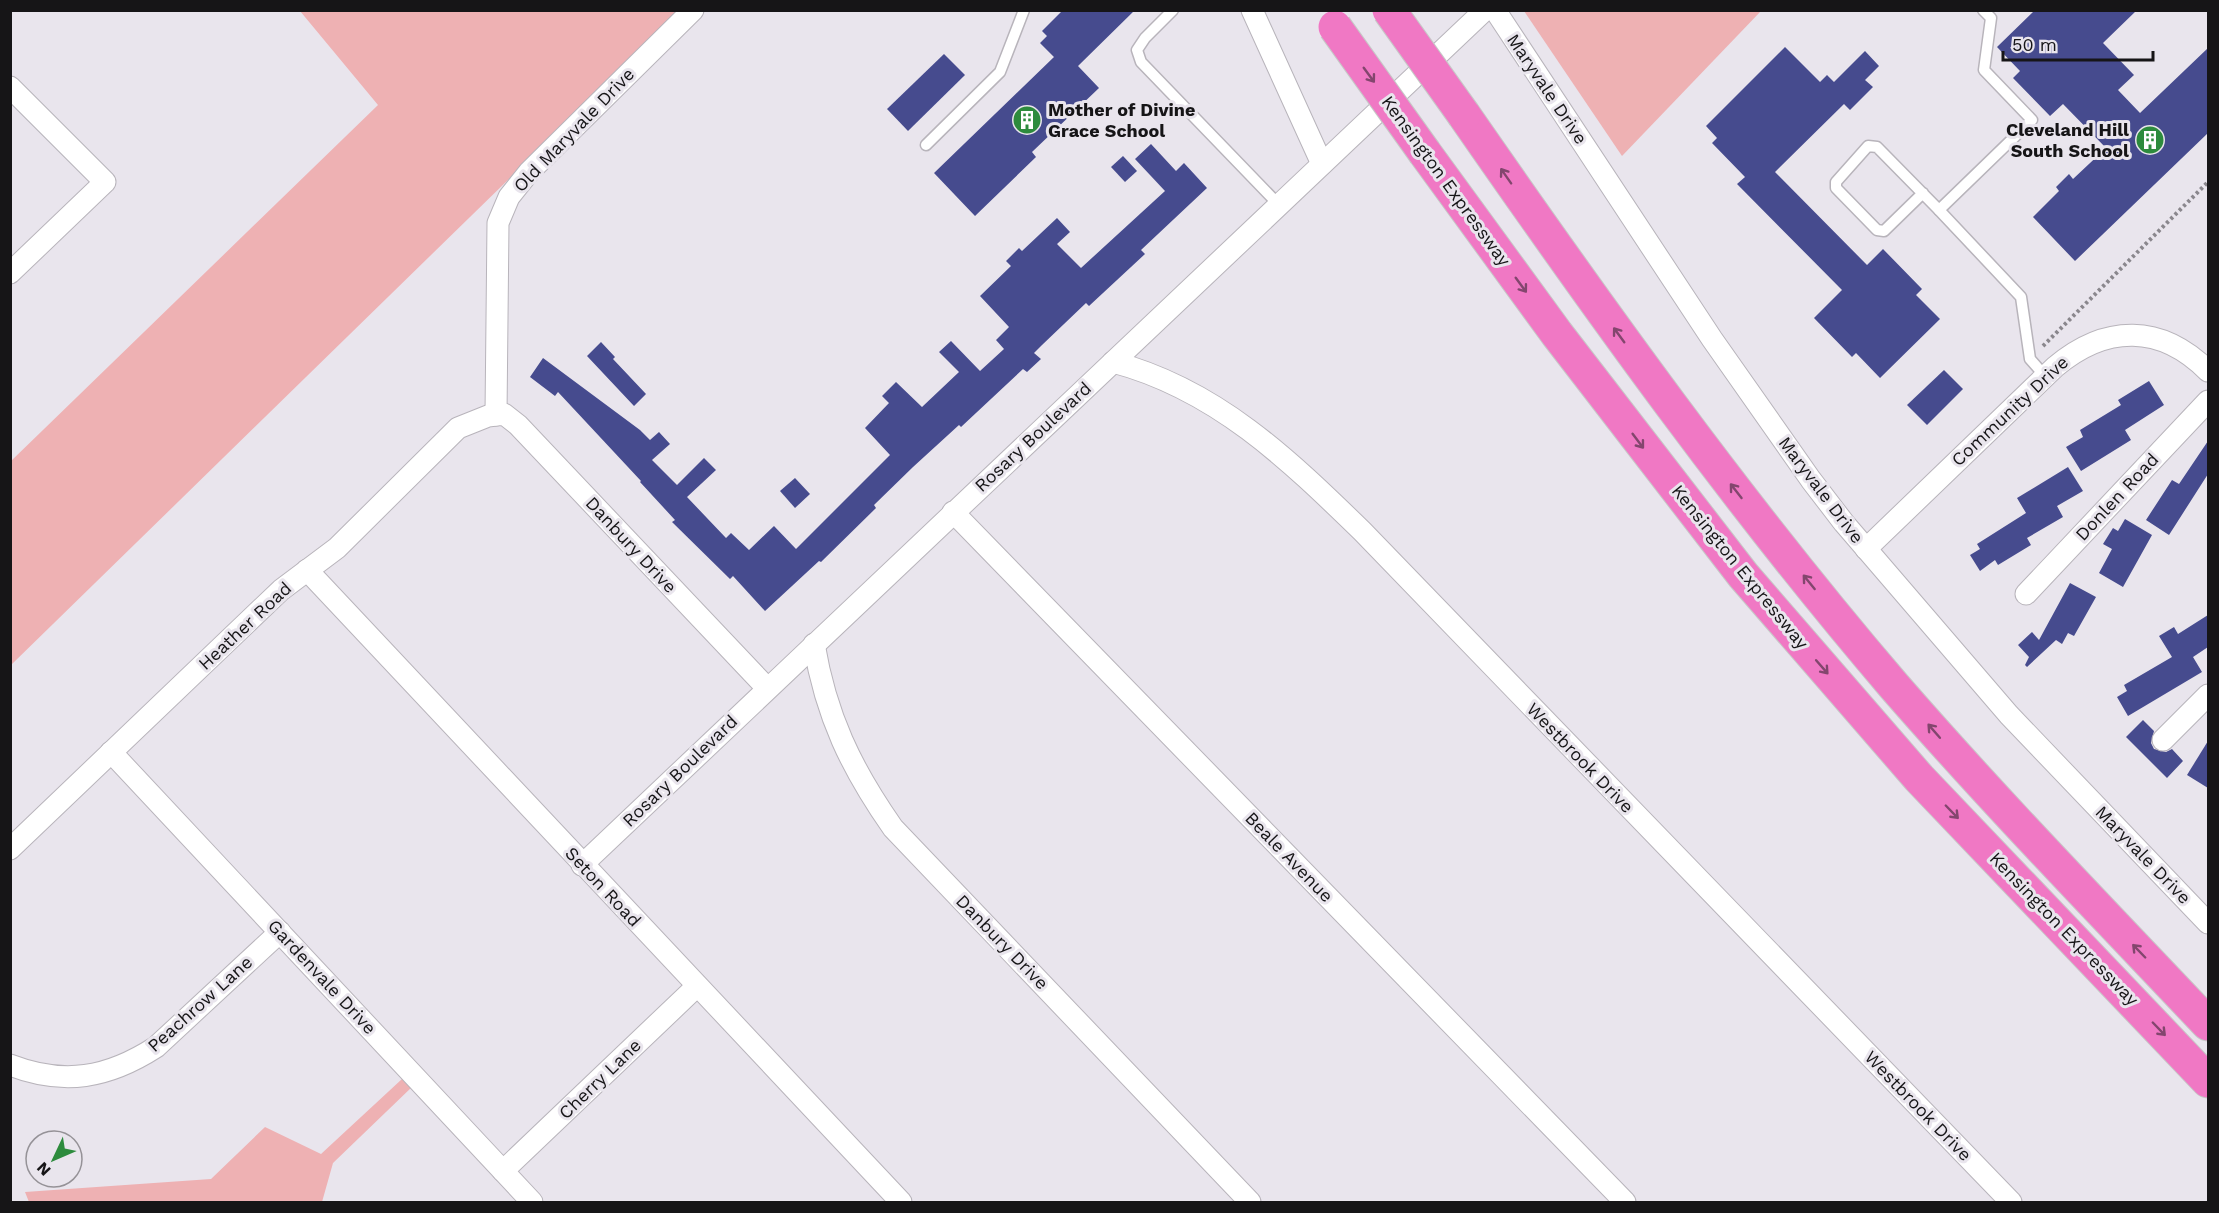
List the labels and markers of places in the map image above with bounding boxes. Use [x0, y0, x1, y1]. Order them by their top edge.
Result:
place label: Mother of Divine Grace School [1048, 99, 1195, 141]
building icon: Mother of Divine Grace School [1011, 104, 1043, 136]
place label: Cleveland Hill South School [2006, 119, 2129, 161]
building icon: Cleveland Hill South School [2134, 124, 2166, 156]

